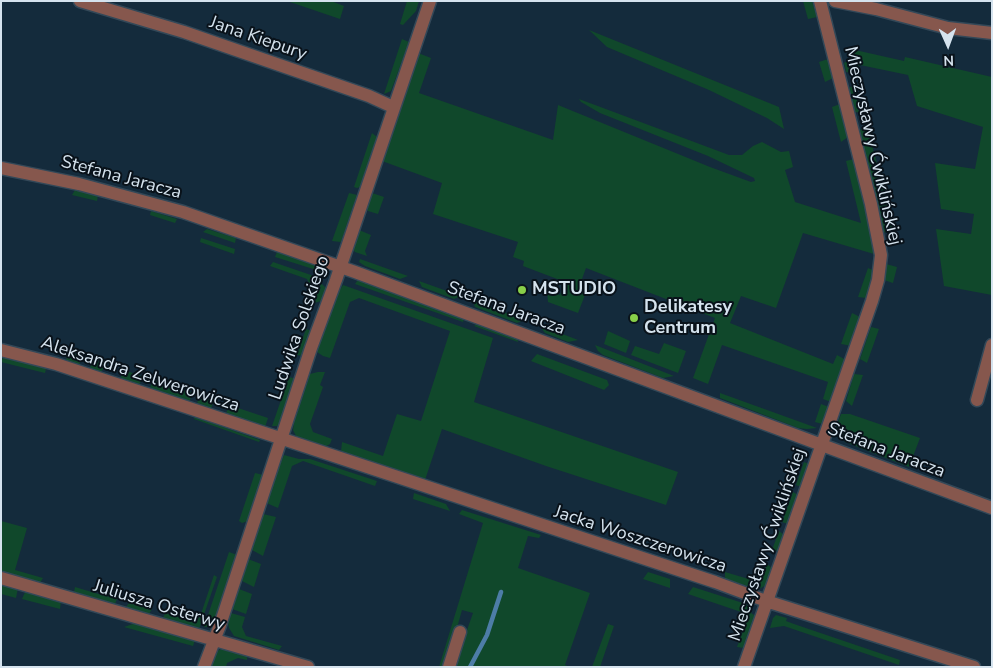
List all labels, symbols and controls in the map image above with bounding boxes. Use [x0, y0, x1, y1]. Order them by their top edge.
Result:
street label: Jana Kiepury [206, 12, 310, 66]
north arrow [923, 20, 973, 70]
street label: Mieczysławy Ćwiklińskiej [839, 45, 905, 247]
text: N [943, 51, 954, 70]
street label: Stefana Jaracza [58, 152, 184, 204]
street label: Ludwika Solskiego [265, 253, 335, 403]
street label: Stefana Jaracza [444, 278, 568, 340]
place label: MSTUDIO [532, 279, 616, 301]
marker: MSTUDIO [516, 284, 528, 296]
place label: Delikatesy Centrum [644, 297, 732, 340]
marker: Delikatesy Centrum [628, 312, 640, 324]
street label: Aleksandra Zelwerowicza [38, 333, 242, 417]
street label: Stefana Jaracza [824, 419, 948, 483]
street label: Mieczysławy Ćwiklińskiej [725, 446, 811, 644]
street label: Jacka Woszczerowicza [551, 502, 729, 578]
street label: Juliusza Osterwy [91, 576, 227, 636]

